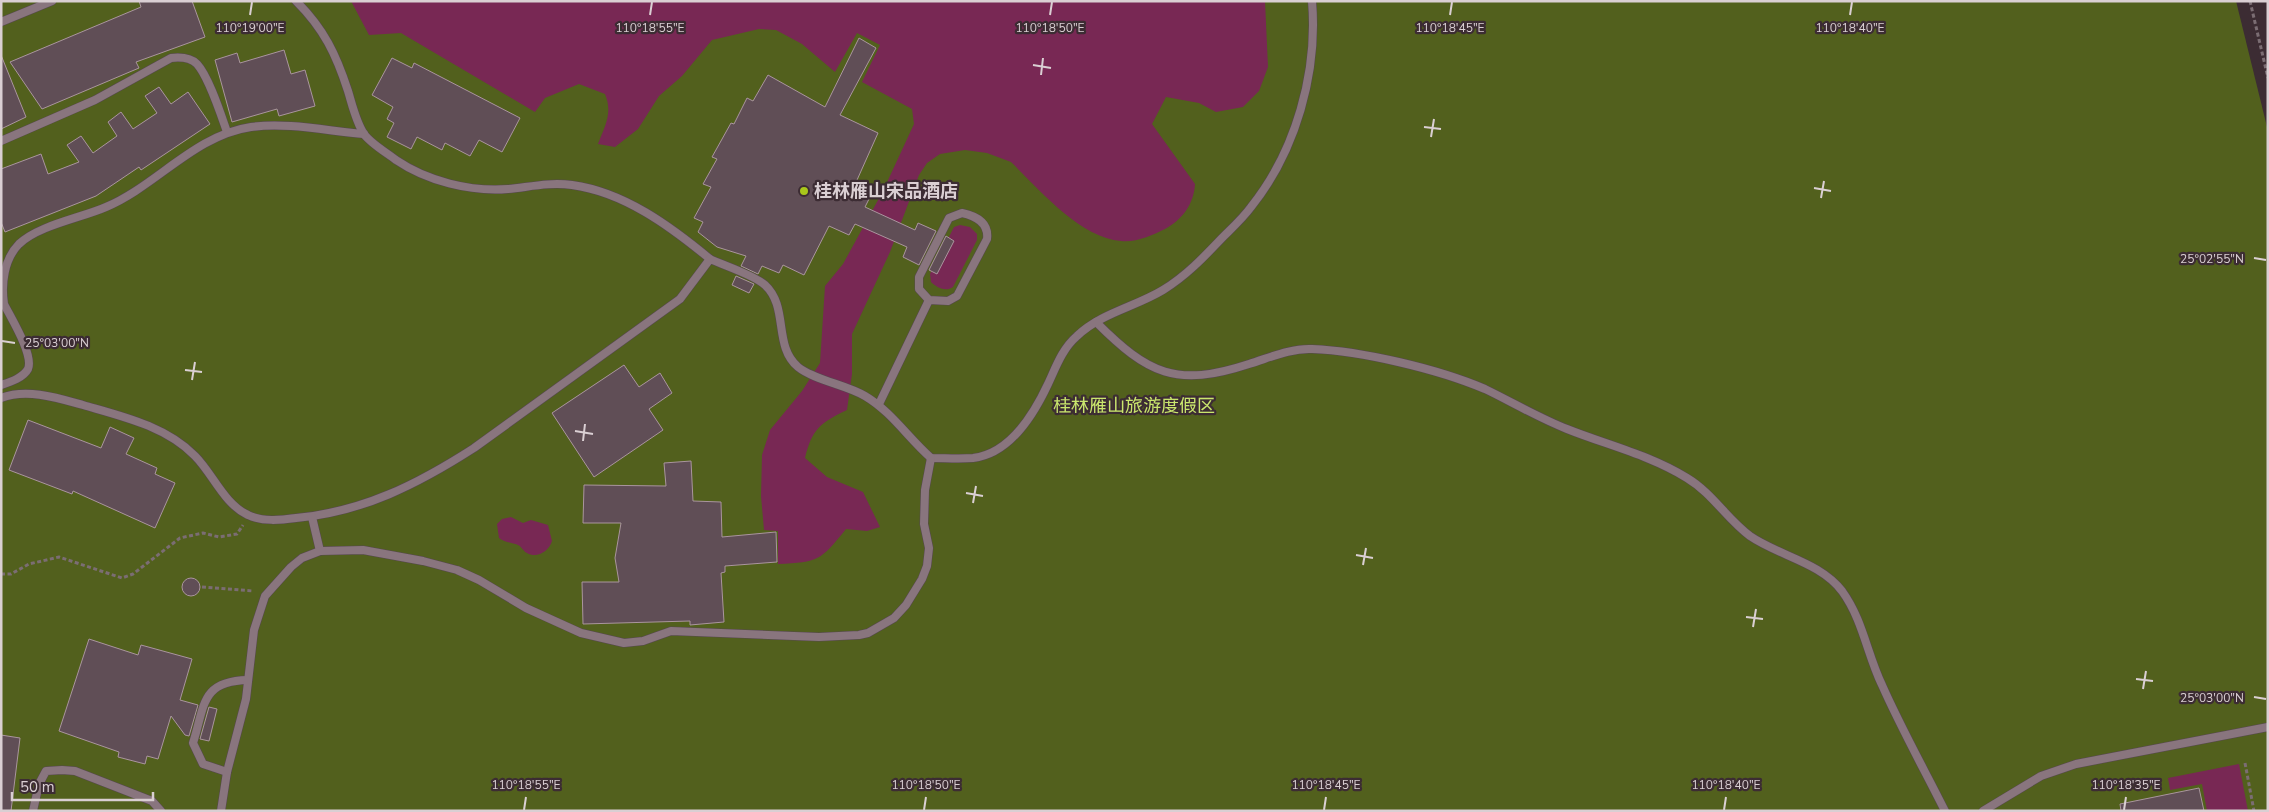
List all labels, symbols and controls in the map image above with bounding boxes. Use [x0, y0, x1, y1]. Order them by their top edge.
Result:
text: 110°19'00"E [215, 20, 285, 36]
text: 110°18'55"E [615, 20, 685, 36]
text: 110°18'50"E [1015, 20, 1085, 36]
text: 110°18'45"E [1415, 20, 1485, 36]
text: 110°18'40"E [1815, 20, 1885, 36]
place label: 桂林雁山宋品酒店 [814, 179, 958, 203]
marker: 桂林雁山宋品酒店 [798, 185, 810, 197]
text: 25°02'55"N [2180, 251, 2244, 267]
text: 25°03'00"N [25, 335, 89, 351]
park label: 桂林雁山旅游度假区 [1053, 394, 1215, 418]
text: 25°03'00"N [2180, 690, 2244, 706]
scale bar [12, 770, 154, 802]
text: 50 m [20, 777, 55, 797]
text: 110°18'55"E [491, 777, 561, 793]
text: 110°18'50"E [891, 777, 961, 793]
text: 110°18'45"E [1291, 777, 1361, 793]
text: 110°18'40"E [1691, 777, 1761, 793]
text: 110°18'35"E [2091, 777, 2161, 793]

